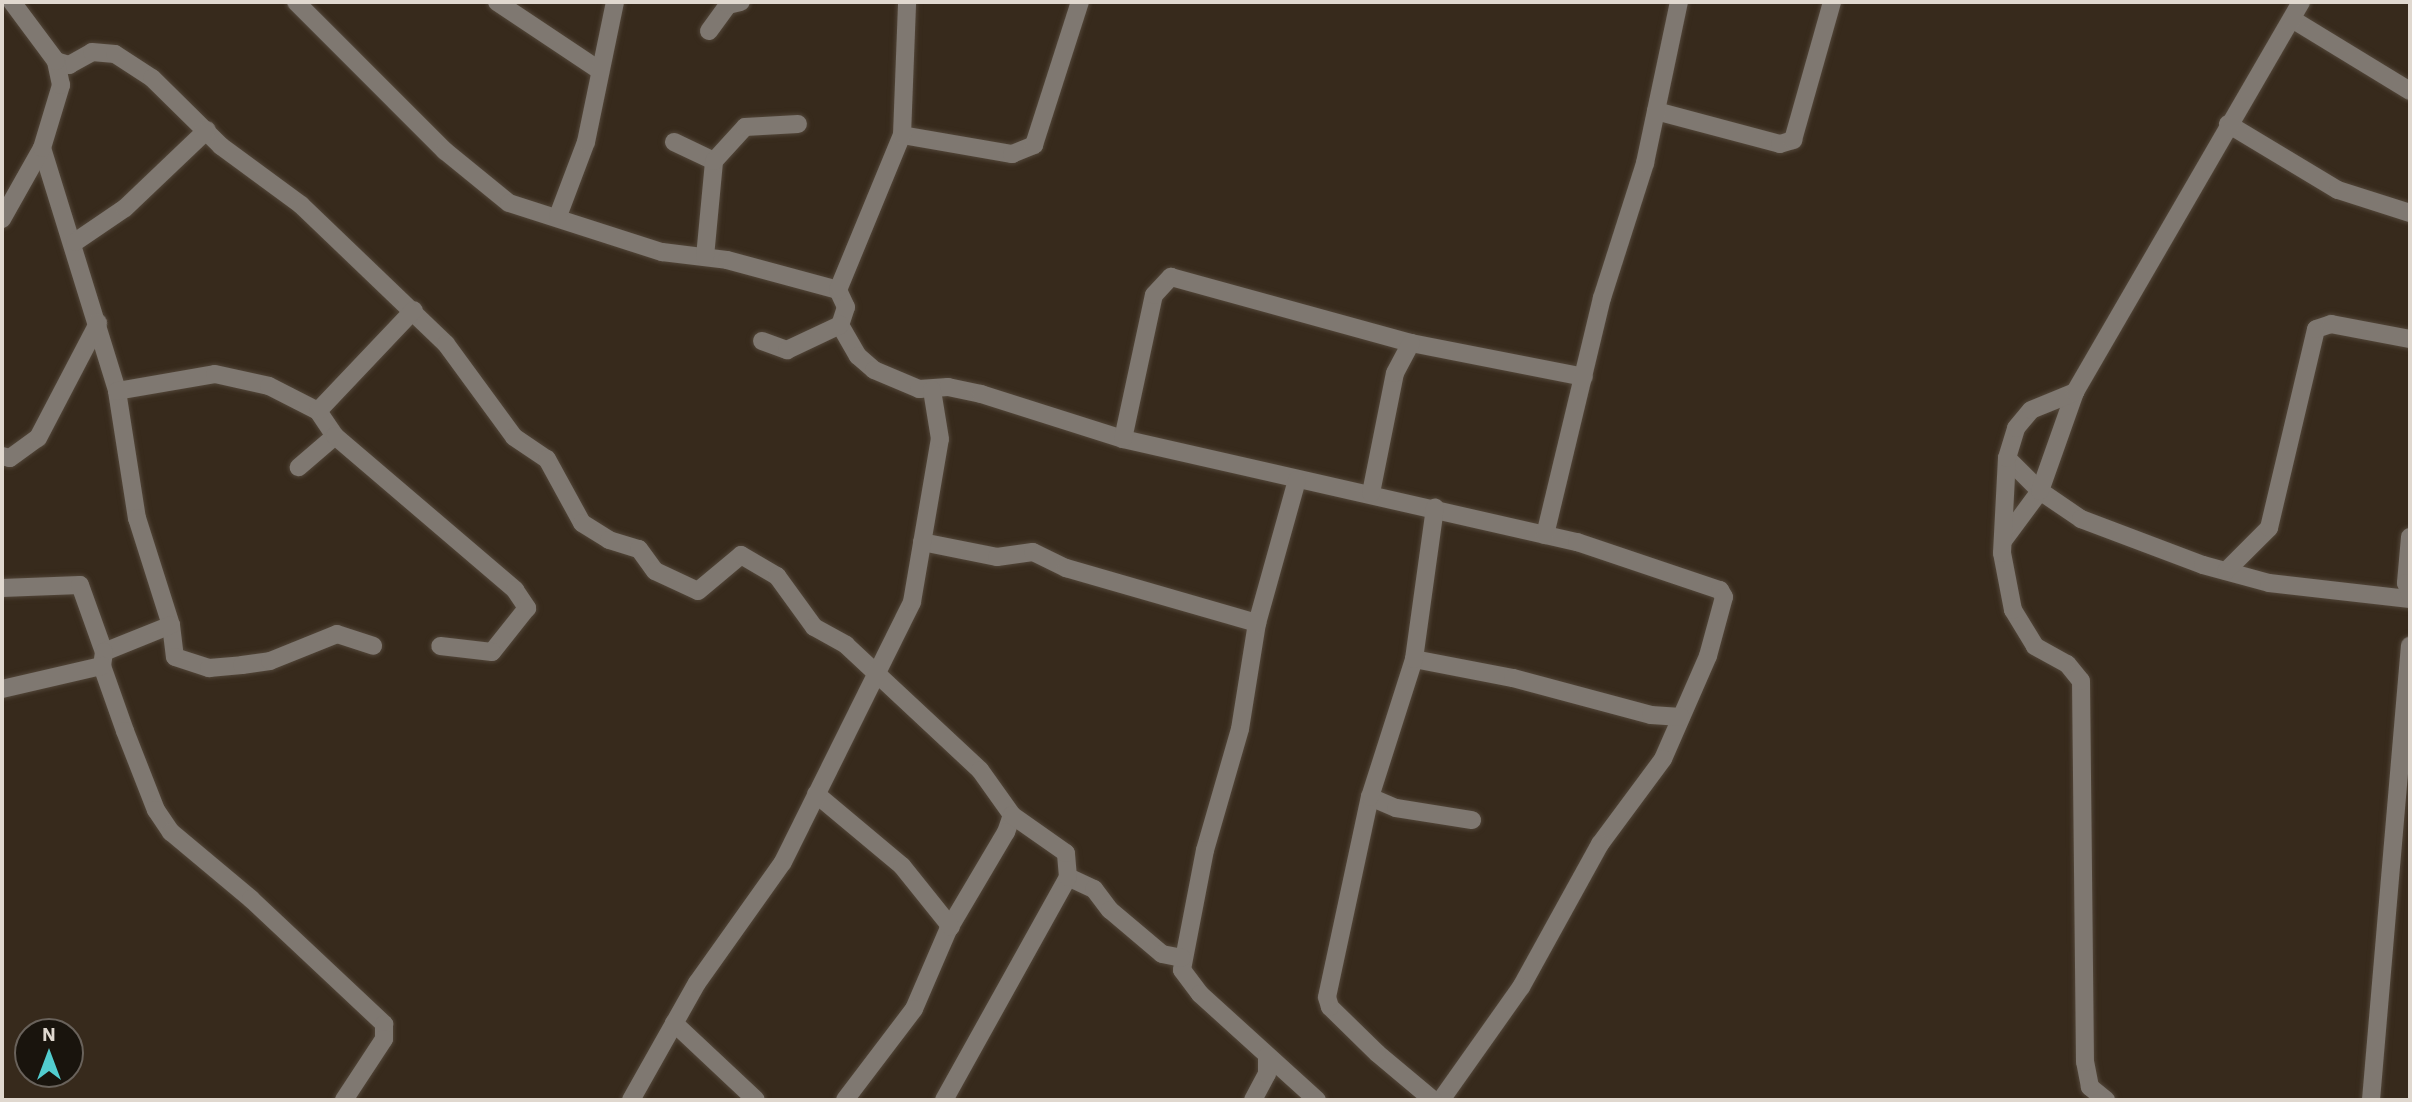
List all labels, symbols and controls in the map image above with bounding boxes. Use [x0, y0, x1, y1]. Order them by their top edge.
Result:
north arrow [14, 1018, 84, 1088]
text: N [42, 1022, 56, 1046]

